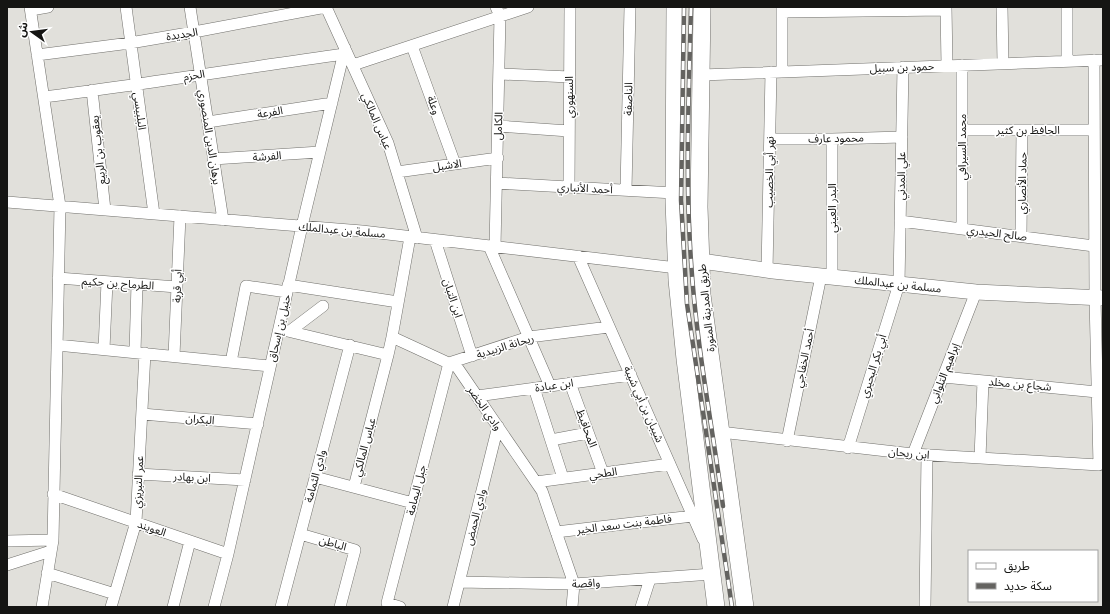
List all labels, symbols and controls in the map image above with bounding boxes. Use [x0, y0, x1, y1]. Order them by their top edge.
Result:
north arrow [12, 12, 52, 52]
text: ش [15, 21, 31, 39]
street label: الجديدة [165, 26, 199, 43]
street label: حمود بن سبيل [869, 60, 935, 75]
street label: الحزم [182, 67, 206, 85]
street label: السنهوري [563, 76, 579, 118]
street label: الناصفة [622, 82, 635, 116]
street label: برهان الدين المنصوري [193, 89, 223, 186]
street label: البلبيسي [128, 91, 149, 131]
street label: عباس المالكي [356, 91, 394, 153]
street label: وعلة [424, 94, 443, 116]
street label: الفرعة [256, 104, 284, 121]
street label: الكامل [492, 112, 505, 140]
street label: يعقوب بن الربيع [88, 114, 110, 185]
street label: محمد السيرافي [956, 114, 972, 180]
street label: الحافظ بن كثير [995, 124, 1060, 137]
street label: محمود عارف [808, 132, 864, 145]
street label: نهر أبي الخصيب [762, 136, 779, 208]
street label: الفرشة [252, 149, 282, 164]
street label: علي المدني [895, 151, 911, 200]
street label: حماد الأنصاري [1015, 151, 1032, 214]
street label: الاشبل [432, 157, 463, 174]
street label: أحمد الأنباري [557, 180, 613, 199]
street label: البدر العيني [826, 183, 842, 233]
street label: مسلمة بن عبدالملك [298, 220, 386, 241]
street label: صالح الحيدري [966, 223, 1028, 246]
street label: طريق المدينة المنورة [695, 263, 718, 353]
street label: أبي قربة [170, 269, 187, 303]
street label: مسلمة بن عبدالملك [854, 273, 942, 296]
street label: الطرماح بن حكيم [81, 274, 155, 295]
street label: ابن التبان [440, 277, 465, 319]
street label: حنبل بن إسحاق [265, 293, 295, 363]
street label: أحمد الخفاجي [792, 327, 820, 389]
street label: ريحانة الزبيدية [475, 332, 536, 361]
street label: أبي بكر البحيري [857, 333, 892, 400]
street label: إبراهيم التلواني [927, 341, 965, 406]
street label: شيبان بن أبي شيبة [619, 364, 667, 446]
street label: شجاع بن مخلد [988, 375, 1052, 395]
street label: ابن عبادة [534, 376, 574, 395]
street label: وادي الخضر [462, 383, 505, 435]
street label: المحافيظ [573, 407, 600, 449]
street label: البكران [185, 412, 215, 427]
street label: عباس المالكي [350, 416, 381, 479]
street label: ابن ريحان [888, 445, 930, 462]
street label: وادي الثمامة [302, 448, 331, 505]
street label: عمر التبريزي [131, 455, 149, 509]
street label: جبل اليمامة [404, 463, 429, 517]
street label: الطحي [588, 465, 618, 484]
street label: ابن بهادر [172, 470, 211, 485]
street label: وادي الحمض [462, 487, 491, 547]
street label: فاطمة بنت سعد الخير [575, 512, 673, 537]
street label: العويند [136, 518, 168, 539]
street label: الباطن [318, 533, 348, 554]
legend [968, 550, 1098, 602]
text: طريق [1004, 559, 1030, 574]
street label: واقصة [572, 576, 601, 591]
text: سكة حديد [1004, 579, 1052, 593]

